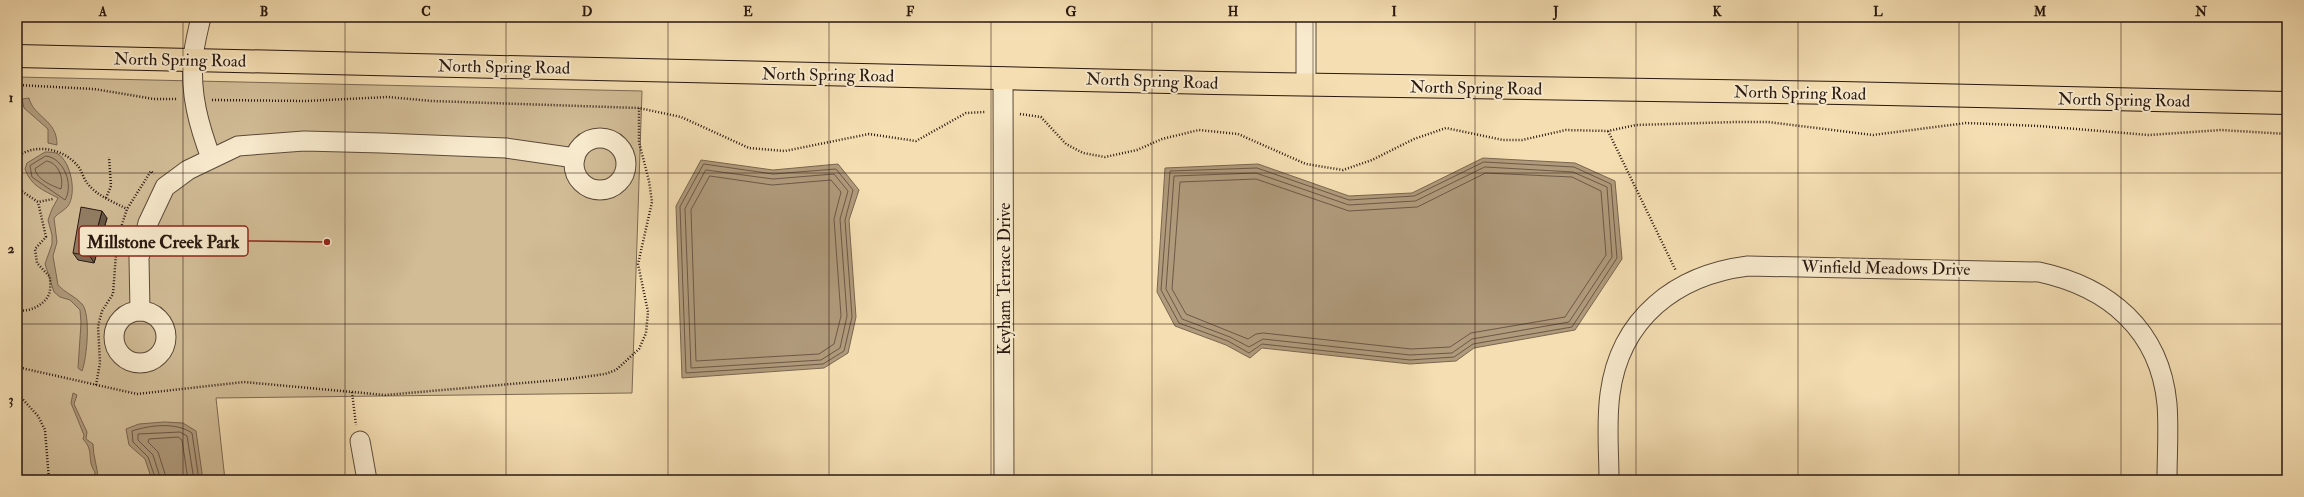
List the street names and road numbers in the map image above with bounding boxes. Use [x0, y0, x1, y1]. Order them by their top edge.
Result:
street label: North Spring Road [114, 48, 247, 73]
street label: North Spring Road [438, 55, 571, 80]
street label: North Spring Road [762, 63, 895, 88]
street label: North Spring Road [1085, 68, 1219, 95]
street label: North Spring Road [1410, 76, 1543, 101]
street label: North Spring Road [1734, 81, 1867, 106]
street label: North Spring Road [2058, 88, 2191, 113]
street label: Keyham Terrace Drive [994, 203, 1016, 355]
street label: Winfield Meadows Drive [1800, 256, 1971, 280]

